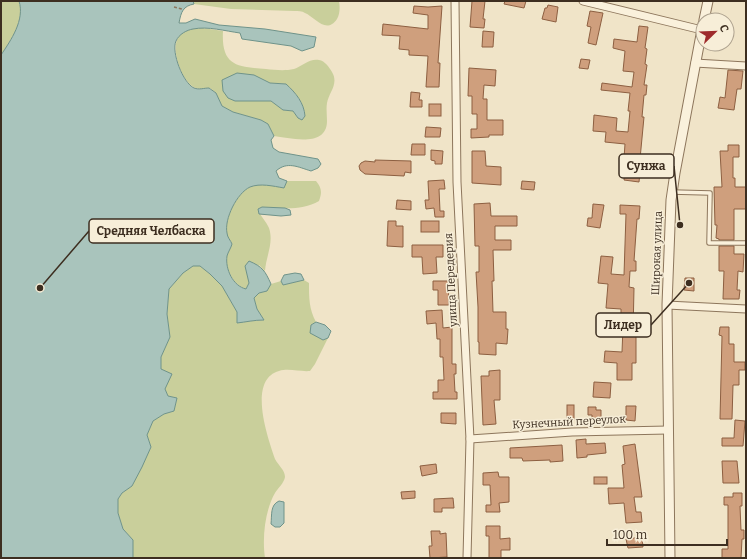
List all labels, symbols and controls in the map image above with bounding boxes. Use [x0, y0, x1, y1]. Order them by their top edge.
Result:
north arrow [695, 12, 735, 52]
text: С [716, 23, 731, 34]
callout: Сунжа [619, 154, 674, 178]
text: Сунжа [626, 159, 666, 173]
street label: Широкая улица [649, 211, 665, 295]
callout: Средняя Челбаска [89, 219, 214, 243]
text: Средняя Челбаска [97, 224, 206, 238]
street label: улица Передерия [442, 233, 460, 328]
callout: Лидер [596, 313, 651, 337]
text: Лидер [604, 318, 642, 332]
street label: Кузнечный переулок [512, 413, 627, 431]
scale bar [607, 521, 727, 547]
text: 100 m [613, 528, 648, 542]

